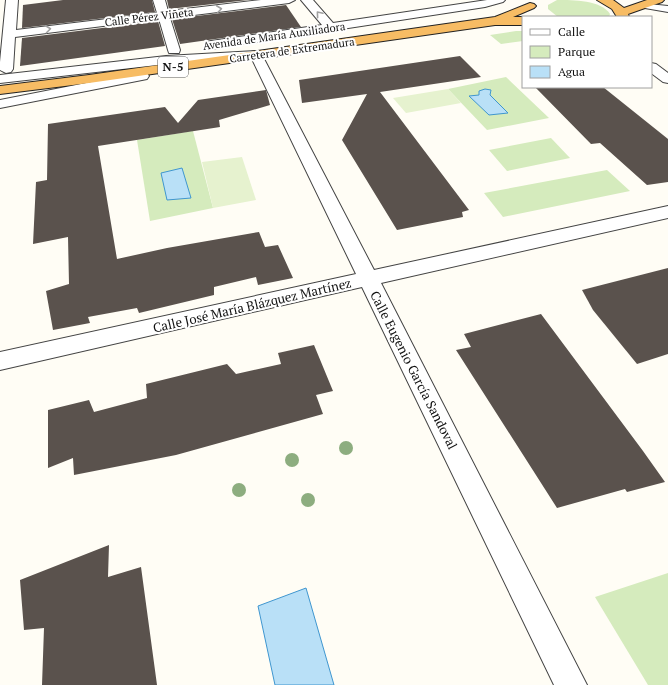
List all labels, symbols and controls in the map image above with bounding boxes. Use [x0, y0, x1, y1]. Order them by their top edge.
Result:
one-way arrow [216, 4, 222, 13]
street label: Calle Pérez Viñeta [104, 5, 195, 29]
one-way arrow [317, 11, 324, 19]
legend [522, 16, 652, 88]
street label: Avenida de María Auxiliadora [202, 19, 347, 53]
text: Calle [558, 24, 585, 39]
one-way arrow [45, 25, 51, 34]
street label: Carretera de Extremadura [229, 34, 356, 66]
text: Parque [558, 44, 595, 59]
road number: N-5 [158, 57, 188, 77]
text: Agua [558, 64, 585, 79]
street label: Calle José María Blázquez Martínez [151, 273, 353, 337]
street label: Calle Eugenio García Sandoval [366, 288, 462, 452]

